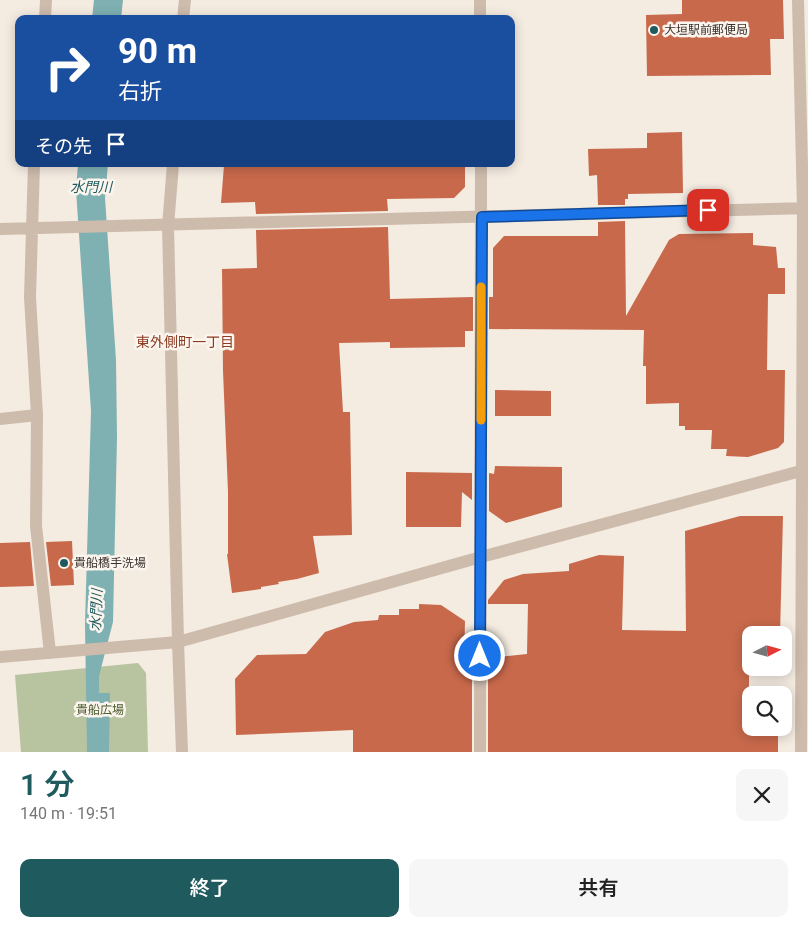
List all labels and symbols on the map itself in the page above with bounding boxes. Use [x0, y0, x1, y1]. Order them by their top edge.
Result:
place label: 大垣駅前郵便局 [664, 23, 748, 37]
marker: 大垣駅前郵便局 [648, 24, 660, 36]
water label: 水門川 [70, 179, 114, 195]
pin [687, 189, 729, 231]
district label: 東外側町一丁目 [136, 334, 234, 350]
place label: 貴船橋手洗場 [74, 556, 146, 570]
marker: 貴船橋手洗場 [58, 557, 70, 569]
water label: 水門川 [87, 587, 105, 631]
north arrow [742, 626, 792, 676]
position arrow [453, 629, 505, 681]
park label: 貴船広場 [76, 703, 124, 717]

